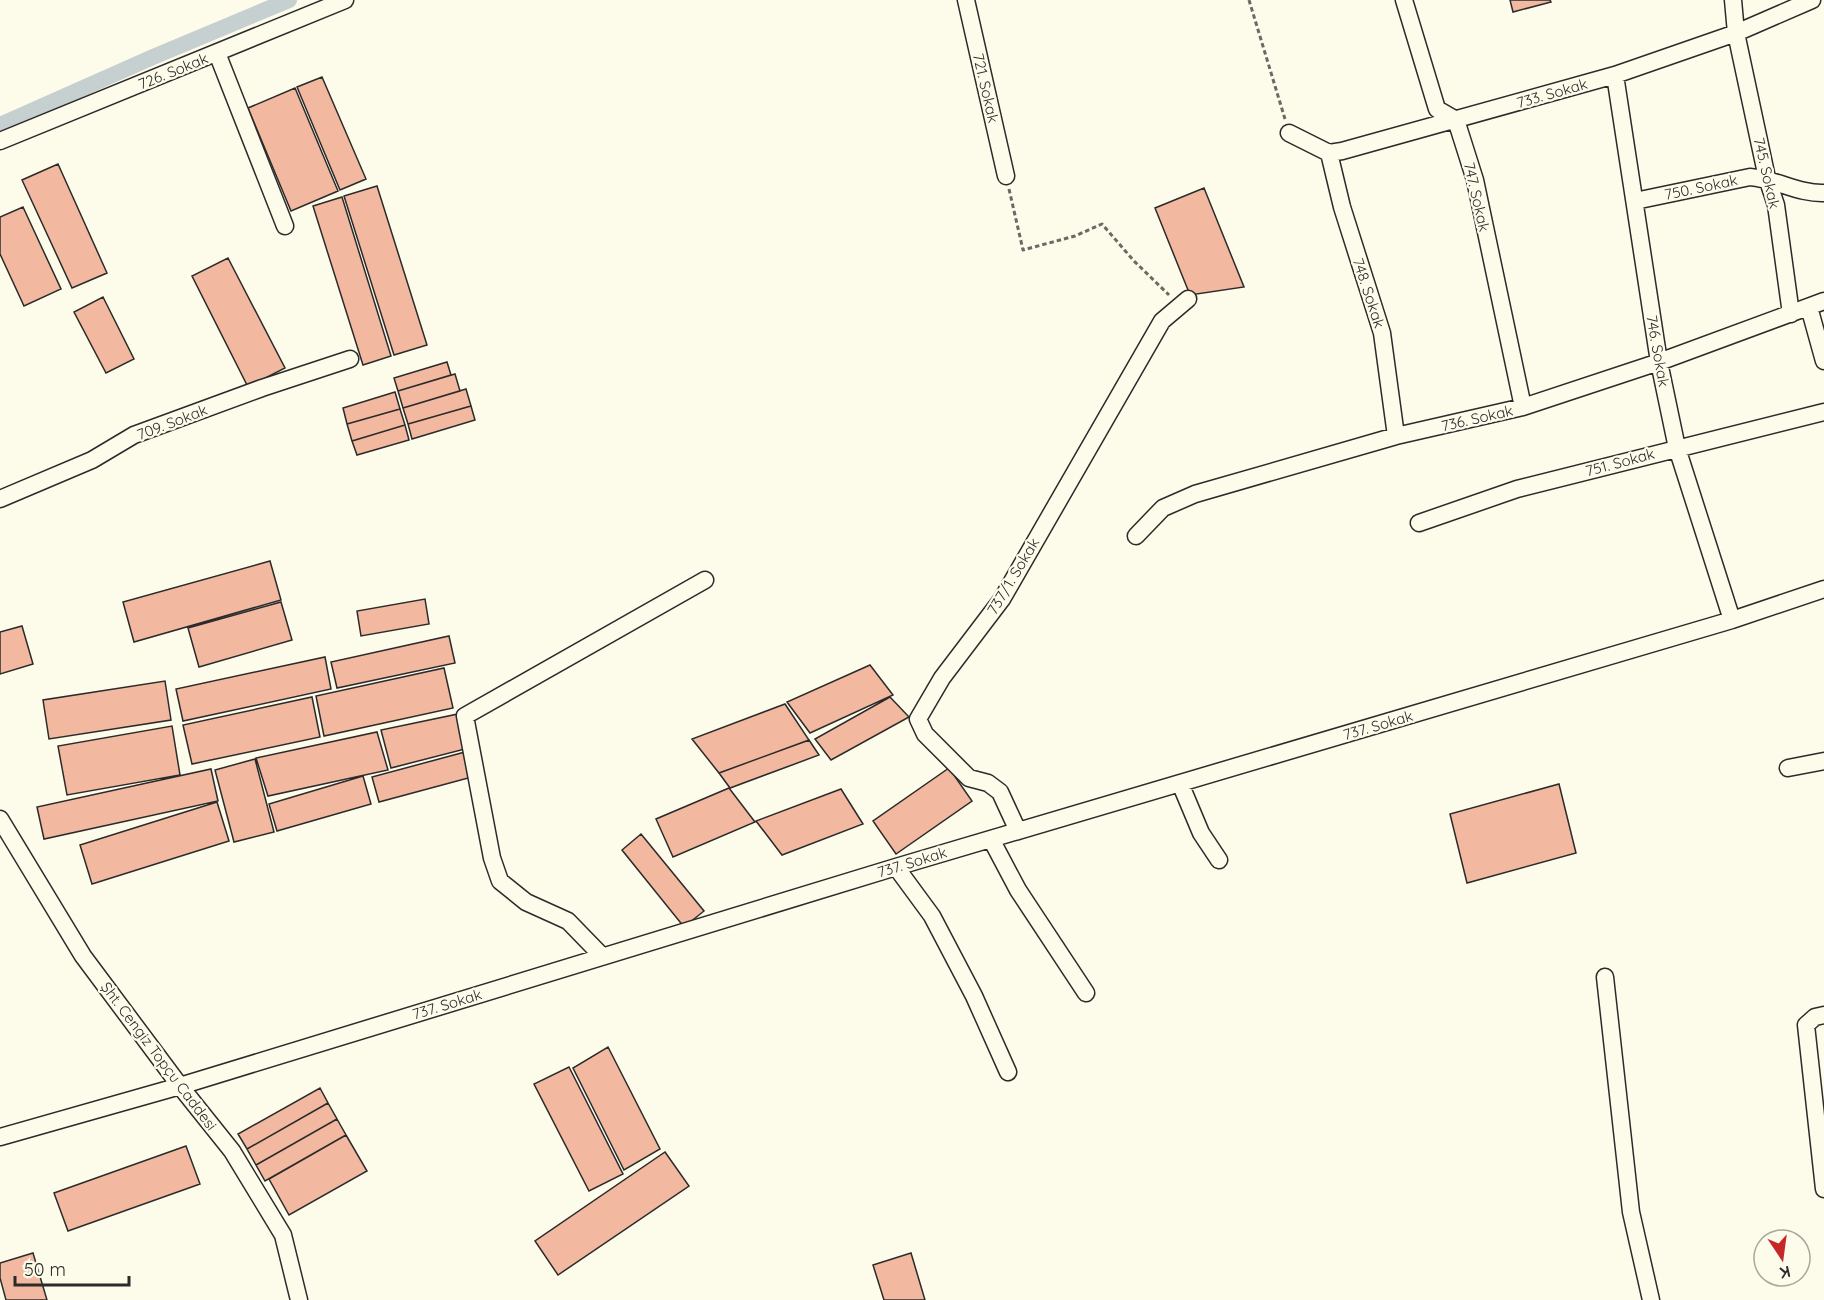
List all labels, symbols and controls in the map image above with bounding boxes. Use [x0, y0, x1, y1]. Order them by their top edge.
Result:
street label: 726. Sokak [135, 48, 211, 94]
street label: 721. Sokak [969, 51, 1003, 125]
street label: 733. Sokak [1514, 74, 1590, 112]
street label: 745. Sokak [1750, 136, 1784, 210]
street label: 747. Sokak [1460, 160, 1494, 234]
street label: 750. Sokak [1663, 170, 1739, 204]
street label: 748. Sokak [1349, 256, 1389, 330]
street label: 746. Sokak [1642, 314, 1674, 388]
street label: 709. Sokak [134, 400, 210, 444]
street label: 736. Sokak [1439, 401, 1515, 435]
street label: 751. Sokak [1583, 444, 1657, 480]
street label: 737/1. Sokak [983, 534, 1043, 618]
street label: 737. Sokak [1341, 706, 1415, 744]
street label: 737. Sokak [875, 842, 949, 882]
street label: Şht. Cengiz Topçu Caddesi [97, 978, 221, 1134]
street label: 737. Sokak [410, 984, 484, 1024]
north arrow [1752, 1228, 1812, 1288]
scale bar [15, 1249, 129, 1287]
text: 50 m [24, 1258, 66, 1281]
text: K [1778, 1262, 1793, 1284]

